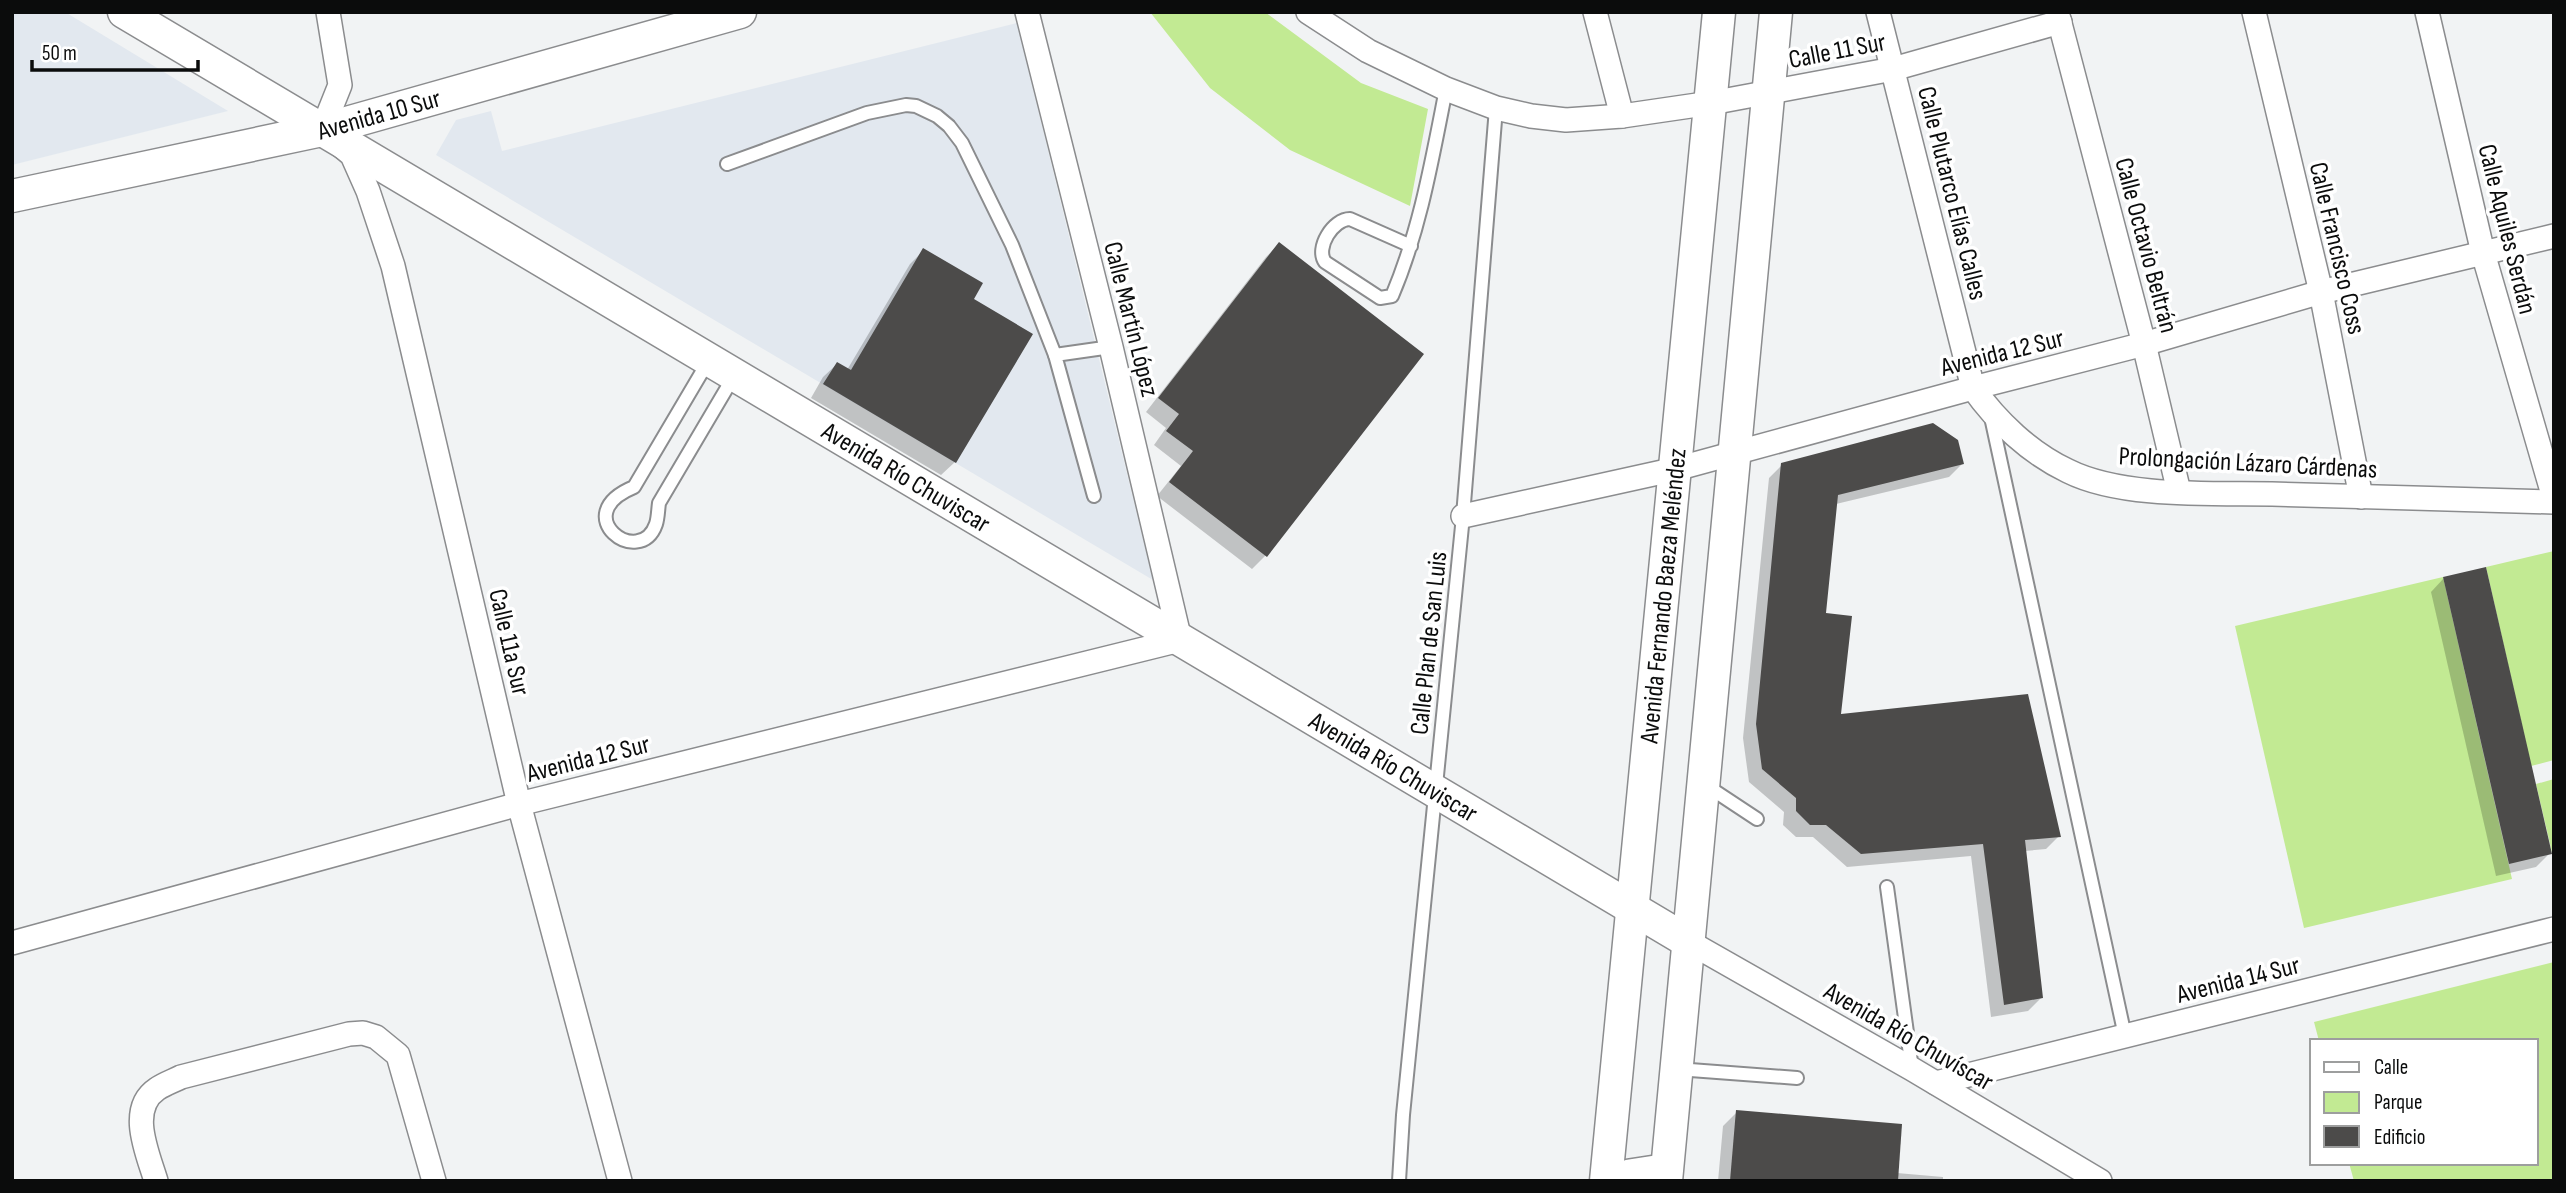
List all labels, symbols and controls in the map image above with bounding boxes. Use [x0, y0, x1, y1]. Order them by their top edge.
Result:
street label: Calle 11 Sur [1786, 27, 1889, 76]
scale bar [32, 28, 198, 72]
text: 50 m [42, 41, 77, 66]
street label: Avenida 10 Sur [313, 83, 445, 148]
street label: Calle Plutarco Elías Calles [1910, 84, 1993, 303]
street label: Calle Aquiles Serdán [2470, 141, 2543, 317]
street label: Calle Octavio Beltrán [2107, 154, 2184, 336]
street label: Calle Francisco Coss [2302, 159, 2371, 337]
street label: Calle Martín López [1096, 239, 1165, 400]
street label: Avenida 12 Sur [1937, 323, 2068, 384]
street label: Avenida Río Chuviscar [815, 416, 996, 540]
street label: Prolongación Lázaro Cárdenas [2118, 441, 2378, 486]
street label: Avenida Fernando Baeza Meléndez [1634, 447, 1694, 746]
street label: Calle Plan de San Luis [1404, 550, 1455, 736]
street label: Calle 11a Sur [481, 586, 536, 699]
street label: Avenida Río Chuviscar [1302, 705, 1483, 830]
street label: Avenida 12 Sur [523, 729, 654, 790]
street label: Avenida 14 Sur [2173, 950, 2304, 1011]
street label: Avenida Río Chuvíscar [1817, 976, 1999, 1099]
legend [2310, 1039, 2538, 1165]
text: Calle [2374, 1055, 2408, 1080]
text: Parque [2374, 1090, 2422, 1115]
text: Edificio [2374, 1125, 2425, 1150]

